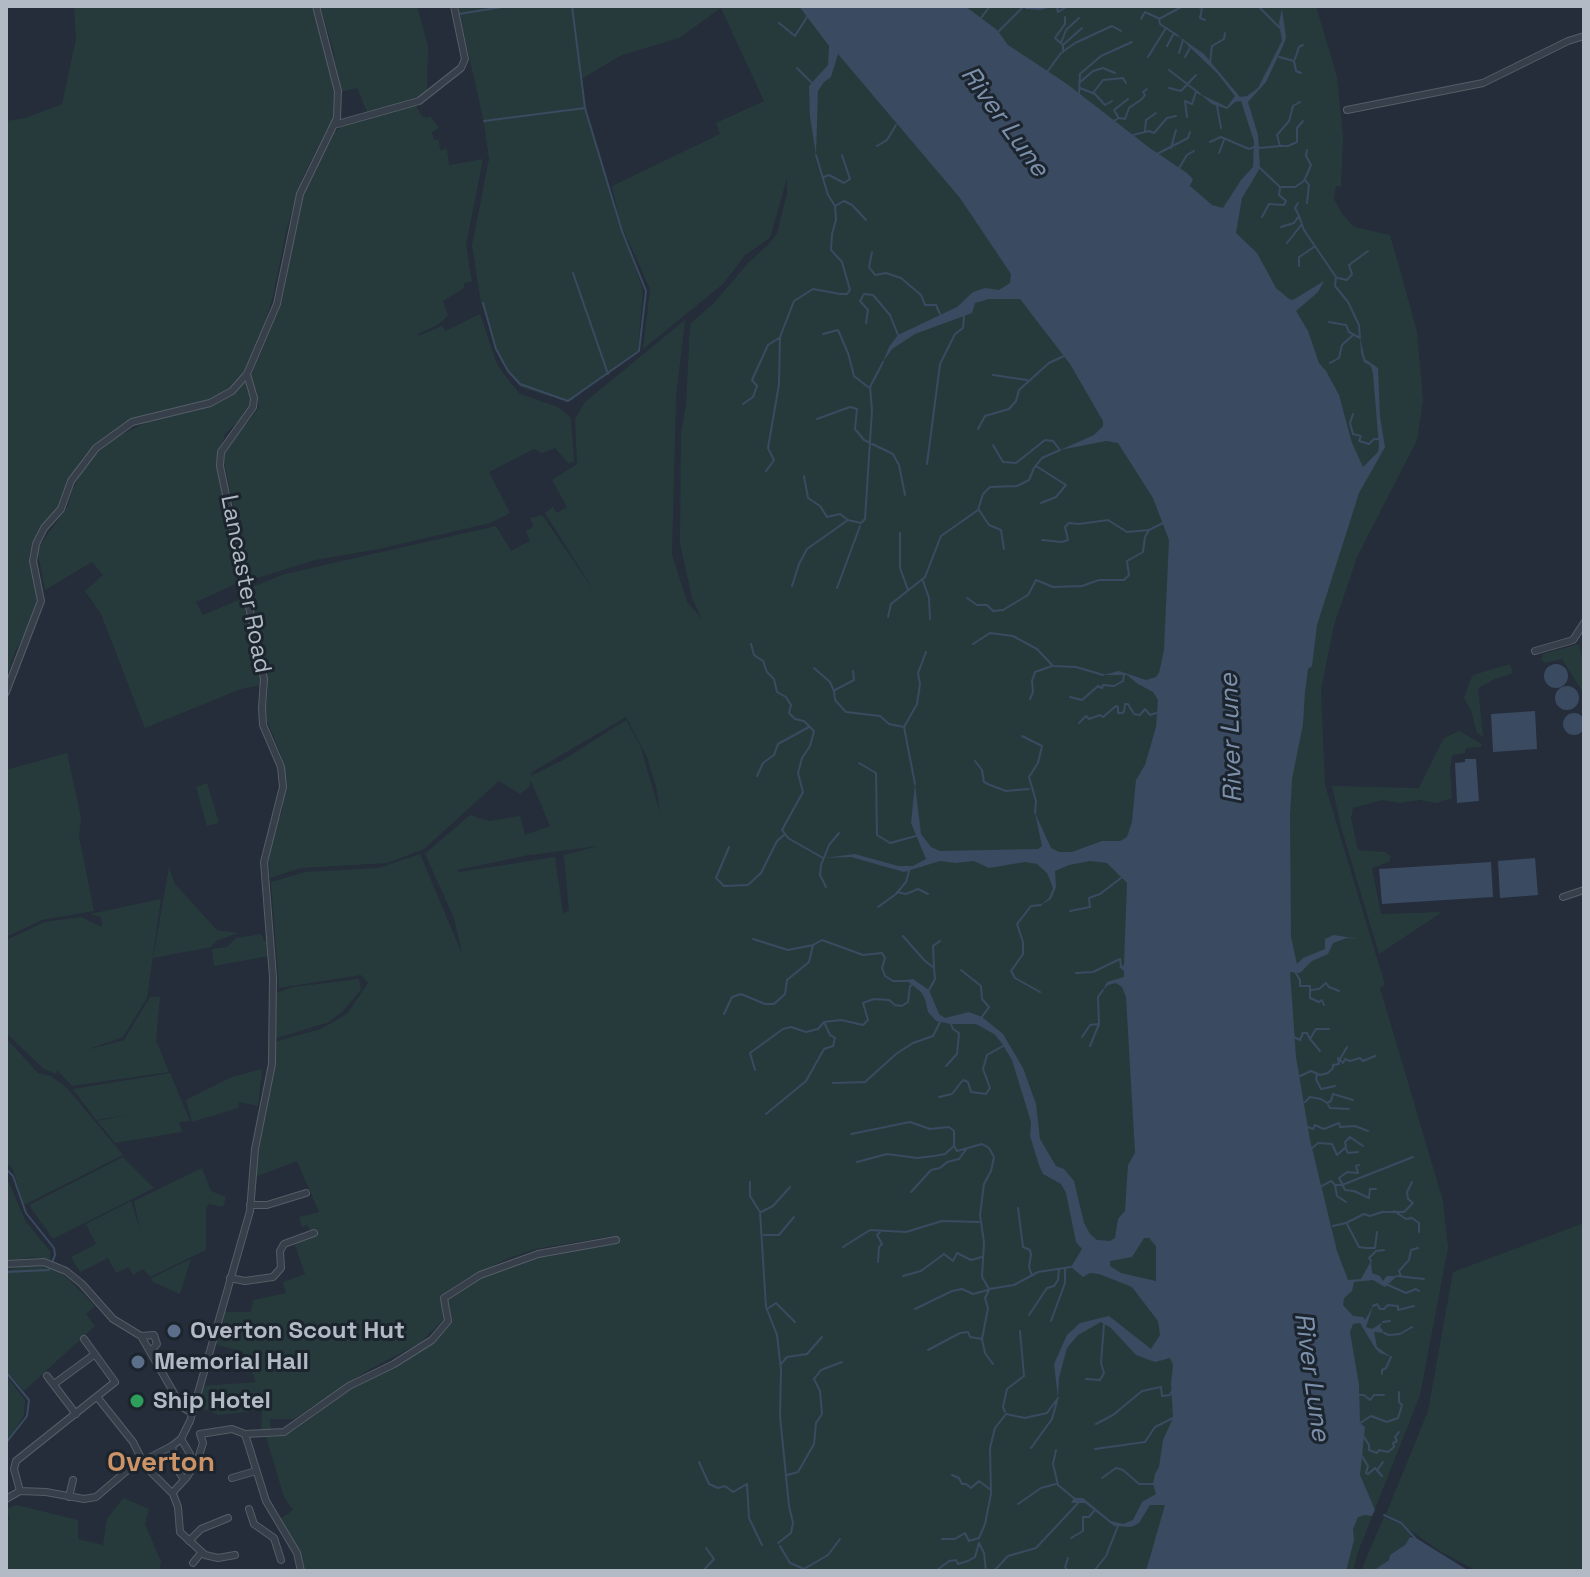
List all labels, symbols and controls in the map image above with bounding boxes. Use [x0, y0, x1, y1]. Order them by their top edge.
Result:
water label: River Lune [953, 60, 1055, 184]
street label: Lancaster Road [214, 492, 276, 676]
water label: River Lune [1214, 673, 1250, 803]
water label: River Lune [1287, 1311, 1335, 1443]
place label: Overton Scout Hut [190, 1317, 405, 1345]
marker: Overton Scout Hut [165, 1322, 183, 1340]
place label: Memorial Hall [154, 1348, 309, 1376]
marker: Memorial Hall [129, 1353, 147, 1371]
place label: Ship Hotel [153, 1387, 271, 1415]
marker: Ship Hotel [128, 1392, 146, 1410]
district label: Overton [107, 1446, 215, 1480]

